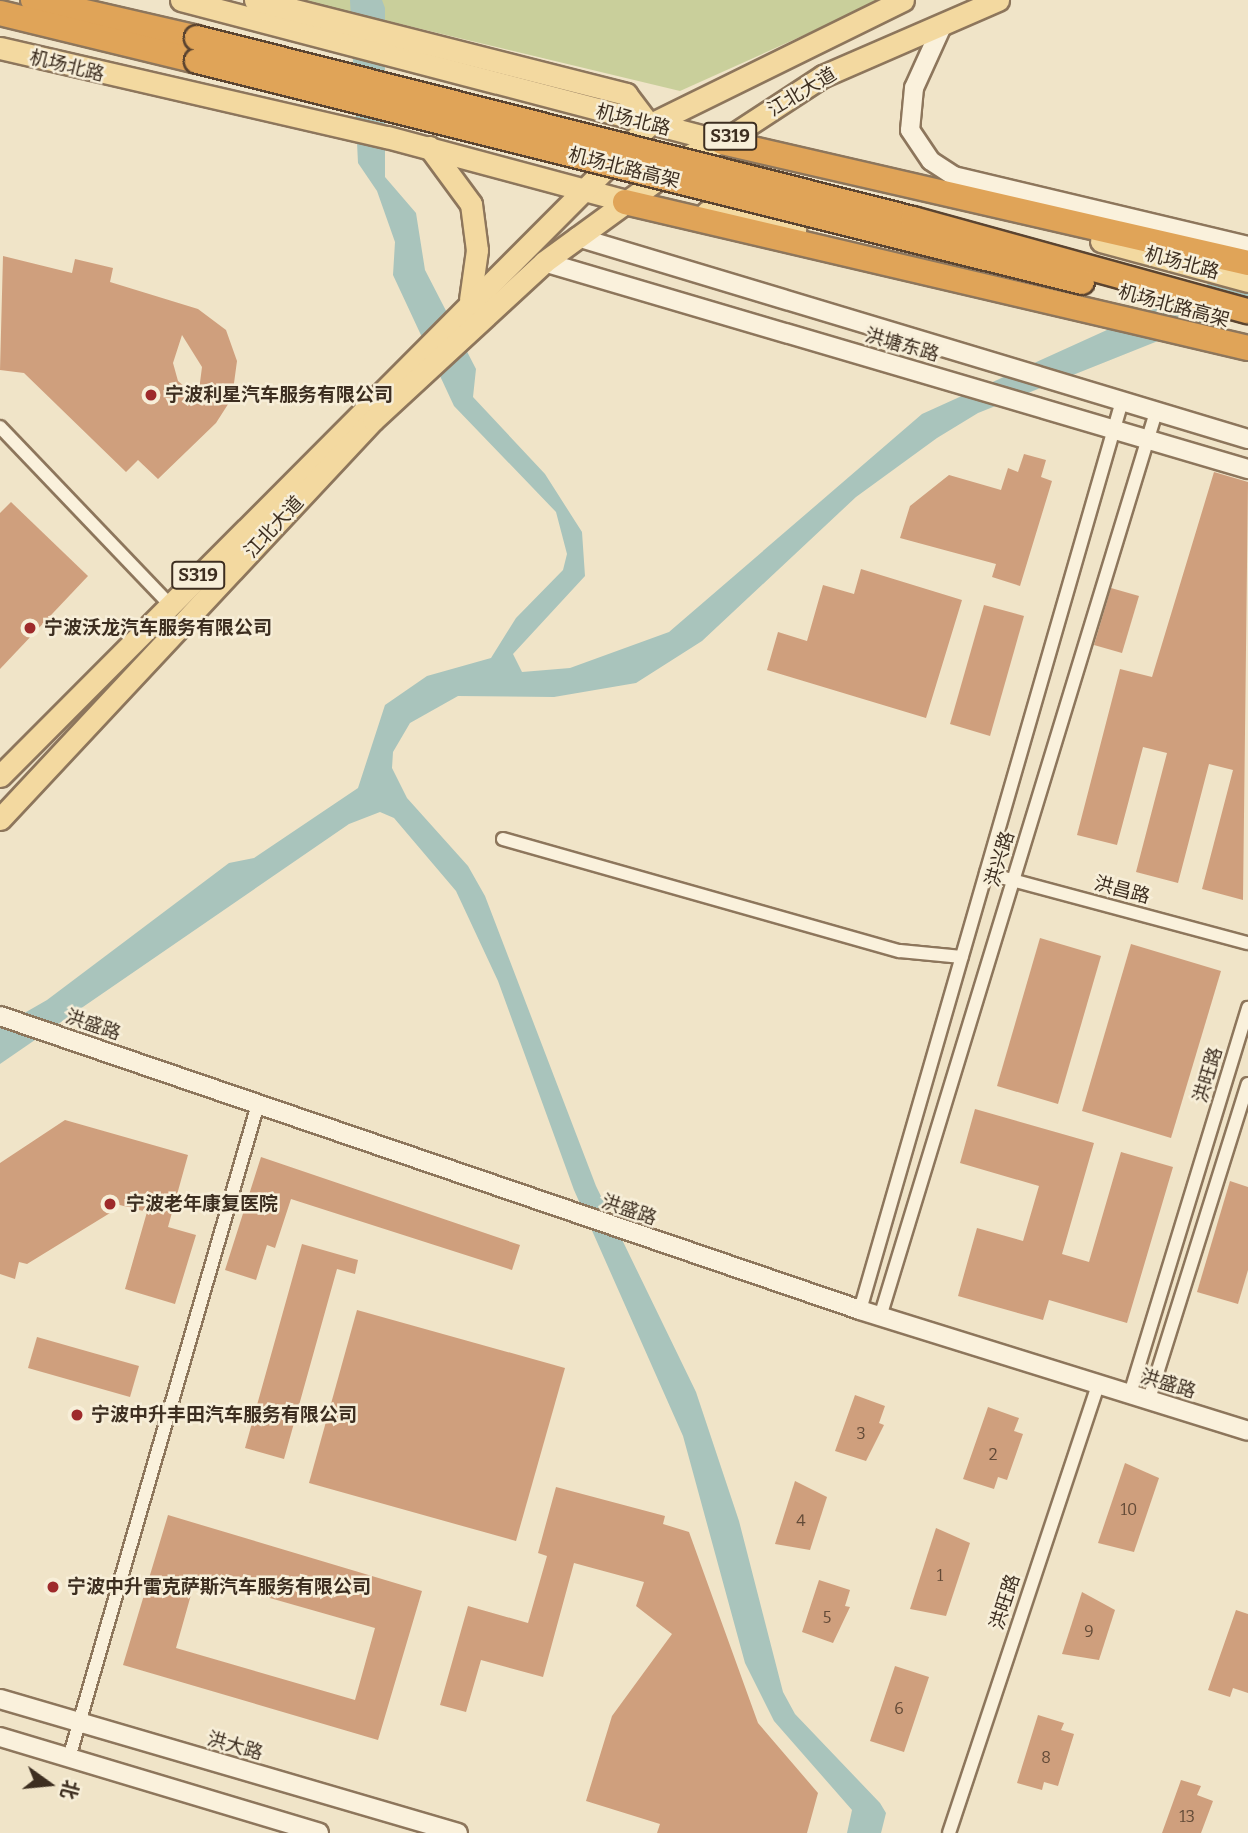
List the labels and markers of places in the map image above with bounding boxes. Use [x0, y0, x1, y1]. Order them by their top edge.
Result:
place label: 宁波利星汽车服务有限公司 [165, 384, 393, 406]
marker: 宁波利星汽车服务有限公司 [143, 387, 159, 403]
place label: 宁波沃龙汽车服务有限公司 [44, 617, 272, 639]
marker: 宁波沃龙汽车服务有限公司 [22, 620, 38, 636]
place label: 宁波老年康复医院 [126, 1193, 278, 1215]
marker: 宁波老年康复医院 [100, 1194, 120, 1214]
place label: 宁波中升丰田汽车服务有限公司 [91, 1404, 357, 1426]
marker: 宁波中升丰田汽车服务有限公司 [69, 1407, 85, 1423]
place label: 宁波中升雷克萨斯汽车服务有限公司 [67, 1576, 371, 1598]
marker: 宁波中升雷克萨斯汽车服务有限公司 [45, 1579, 61, 1595]

